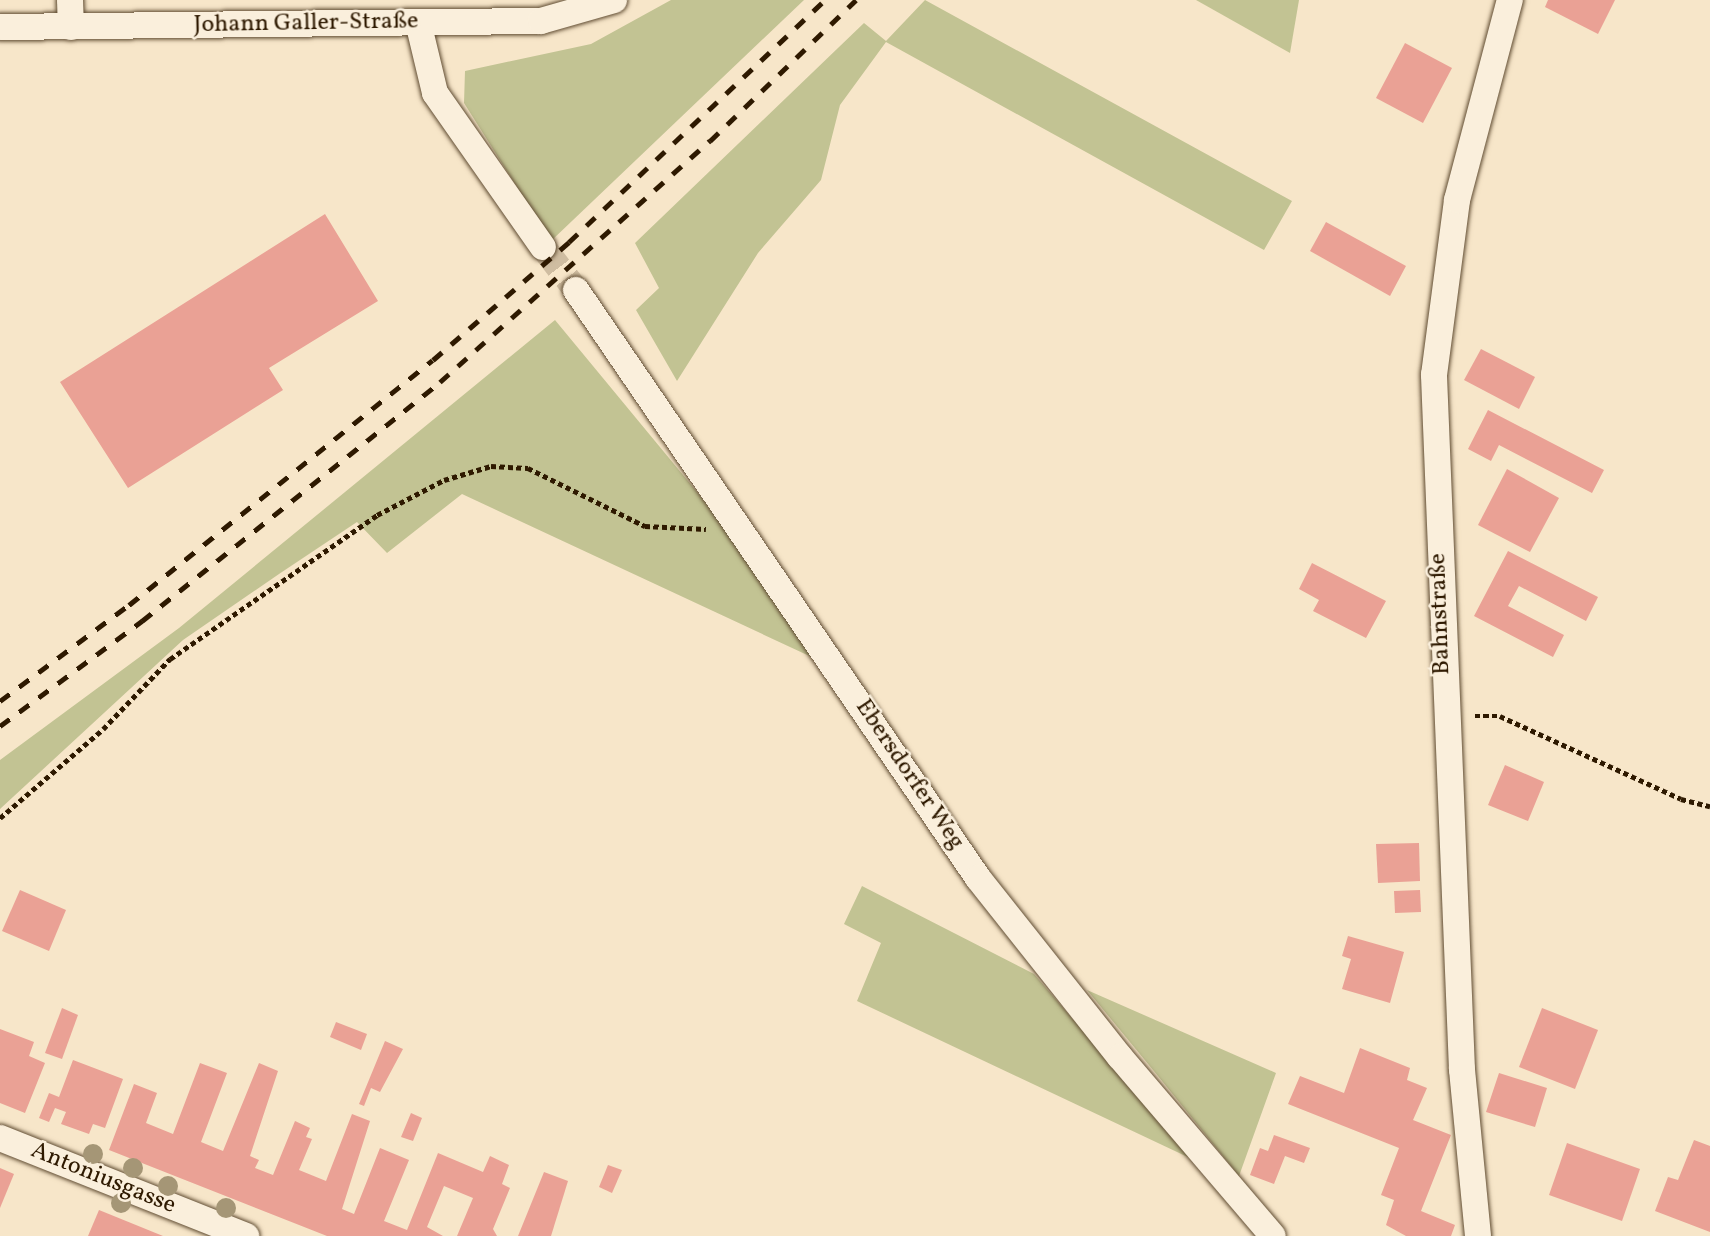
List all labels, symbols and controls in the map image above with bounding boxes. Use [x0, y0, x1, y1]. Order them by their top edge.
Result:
street label: Johann Galler-Straße [193, 8, 419, 40]
street label: Bahnstraße [1424, 553, 1458, 675]
street label: Ebersdorfer Weg [848, 694, 970, 856]
street label: Antoniusgasse [26, 1137, 180, 1221]

